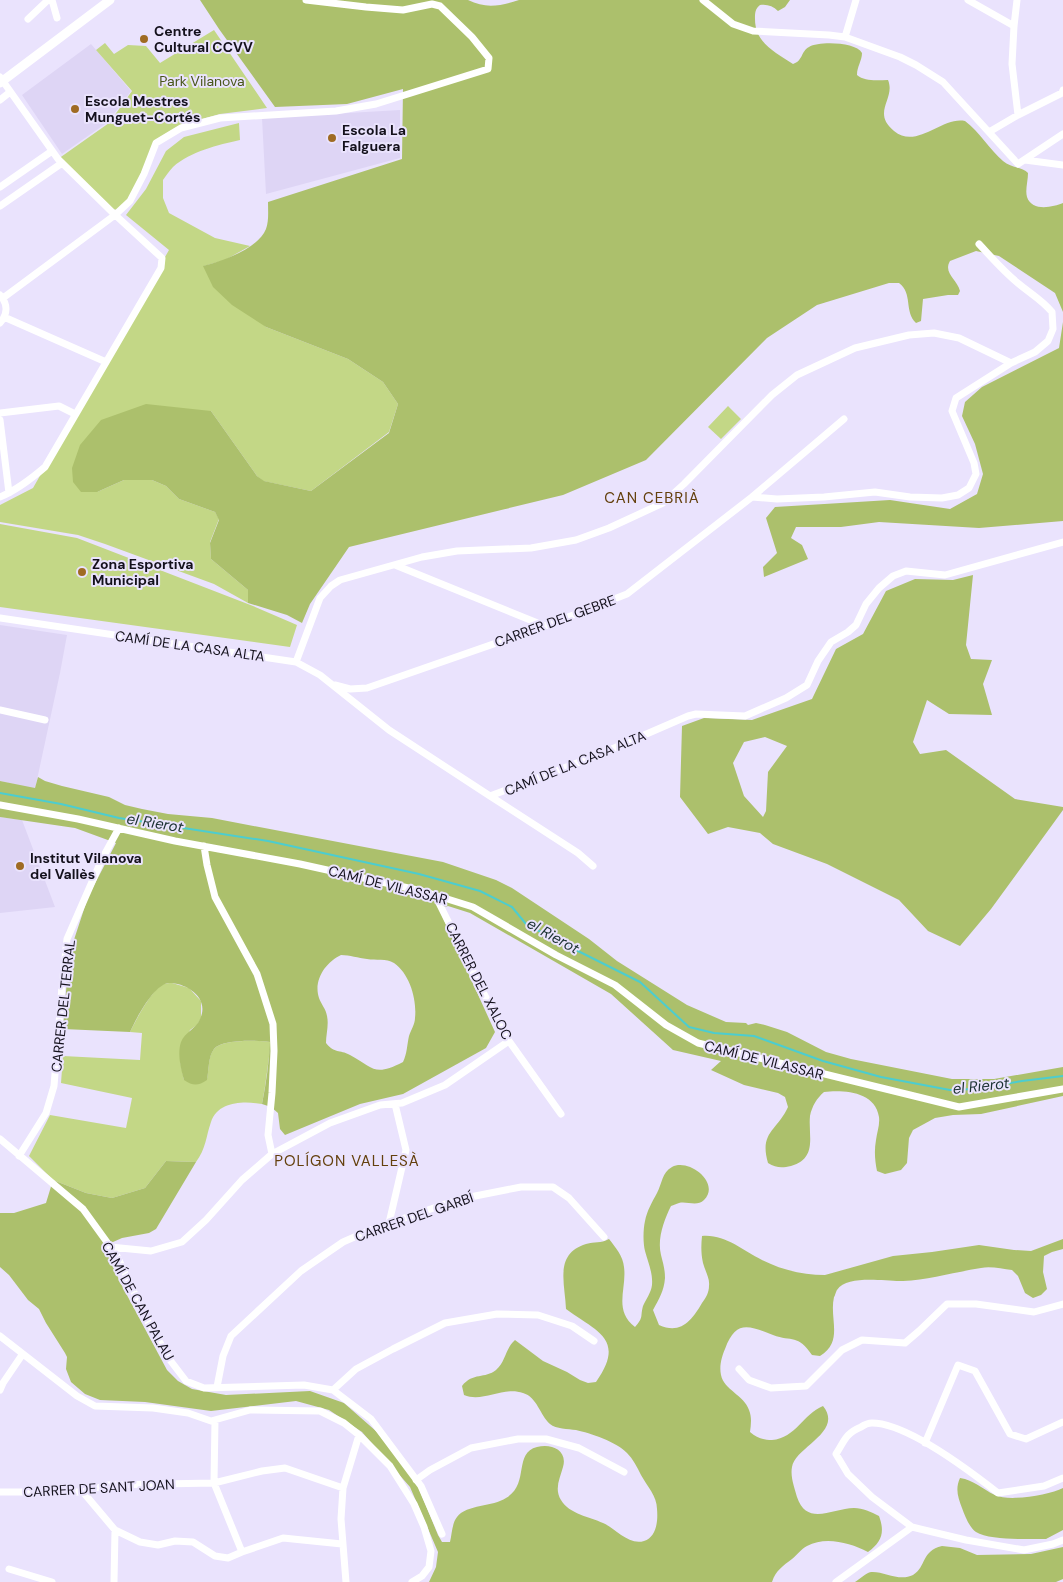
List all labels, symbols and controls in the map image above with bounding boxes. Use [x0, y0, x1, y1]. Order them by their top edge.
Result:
place label: Centre Cultural CCVV [154, 22, 253, 56]
marker: Centre Cultural CCVV [138, 33, 150, 45]
park label: Park Vilanova [159, 72, 245, 90]
place label: Escola Mestres Munguet-Cortés [85, 92, 200, 126]
marker: Escola Mestres Munguet-Cortés [69, 103, 81, 115]
place label: Escola La Falguera [342, 121, 406, 155]
marker: Escola La Falguera [326, 132, 338, 144]
district label: CAN CEBRIÀ [604, 488, 700, 508]
place label: Zona Esportiva Municipal [92, 555, 193, 589]
marker: Zona Esportiva Municipal [76, 566, 88, 578]
street label: CARRER DEL GEBRE [492, 591, 618, 651]
street label: CAMÍ DE LA CASA ALTA [114, 627, 266, 665]
street label: CAMÍ DE LA CASA ALTA [502, 726, 648, 800]
water label: el Rierot [125, 809, 185, 837]
place label: Institut Vilanova del Vallès [30, 849, 142, 883]
marker: Institut Vilanova del Vallès [14, 860, 26, 872]
street label: CAMÍ DE VILASSAR [326, 861, 450, 909]
water label: el Rierot [523, 913, 583, 959]
street label: CARRER DEL XALOC [442, 919, 516, 1043]
street label: CARRER DEL TERRAL [47, 939, 79, 1073]
street label: CAMÍ DE VILASSAR [702, 1036, 826, 1084]
water label: el Rierot [952, 1073, 1011, 1099]
district label: POLÍGON VALLESÀ [274, 1151, 420, 1171]
street label: CARRER DEL GARBÍ [352, 1188, 476, 1246]
street label: CAMÍ DE CAN PALAU [98, 1238, 178, 1364]
street label: CARRER DE SANT JOAN [23, 1475, 175, 1501]

